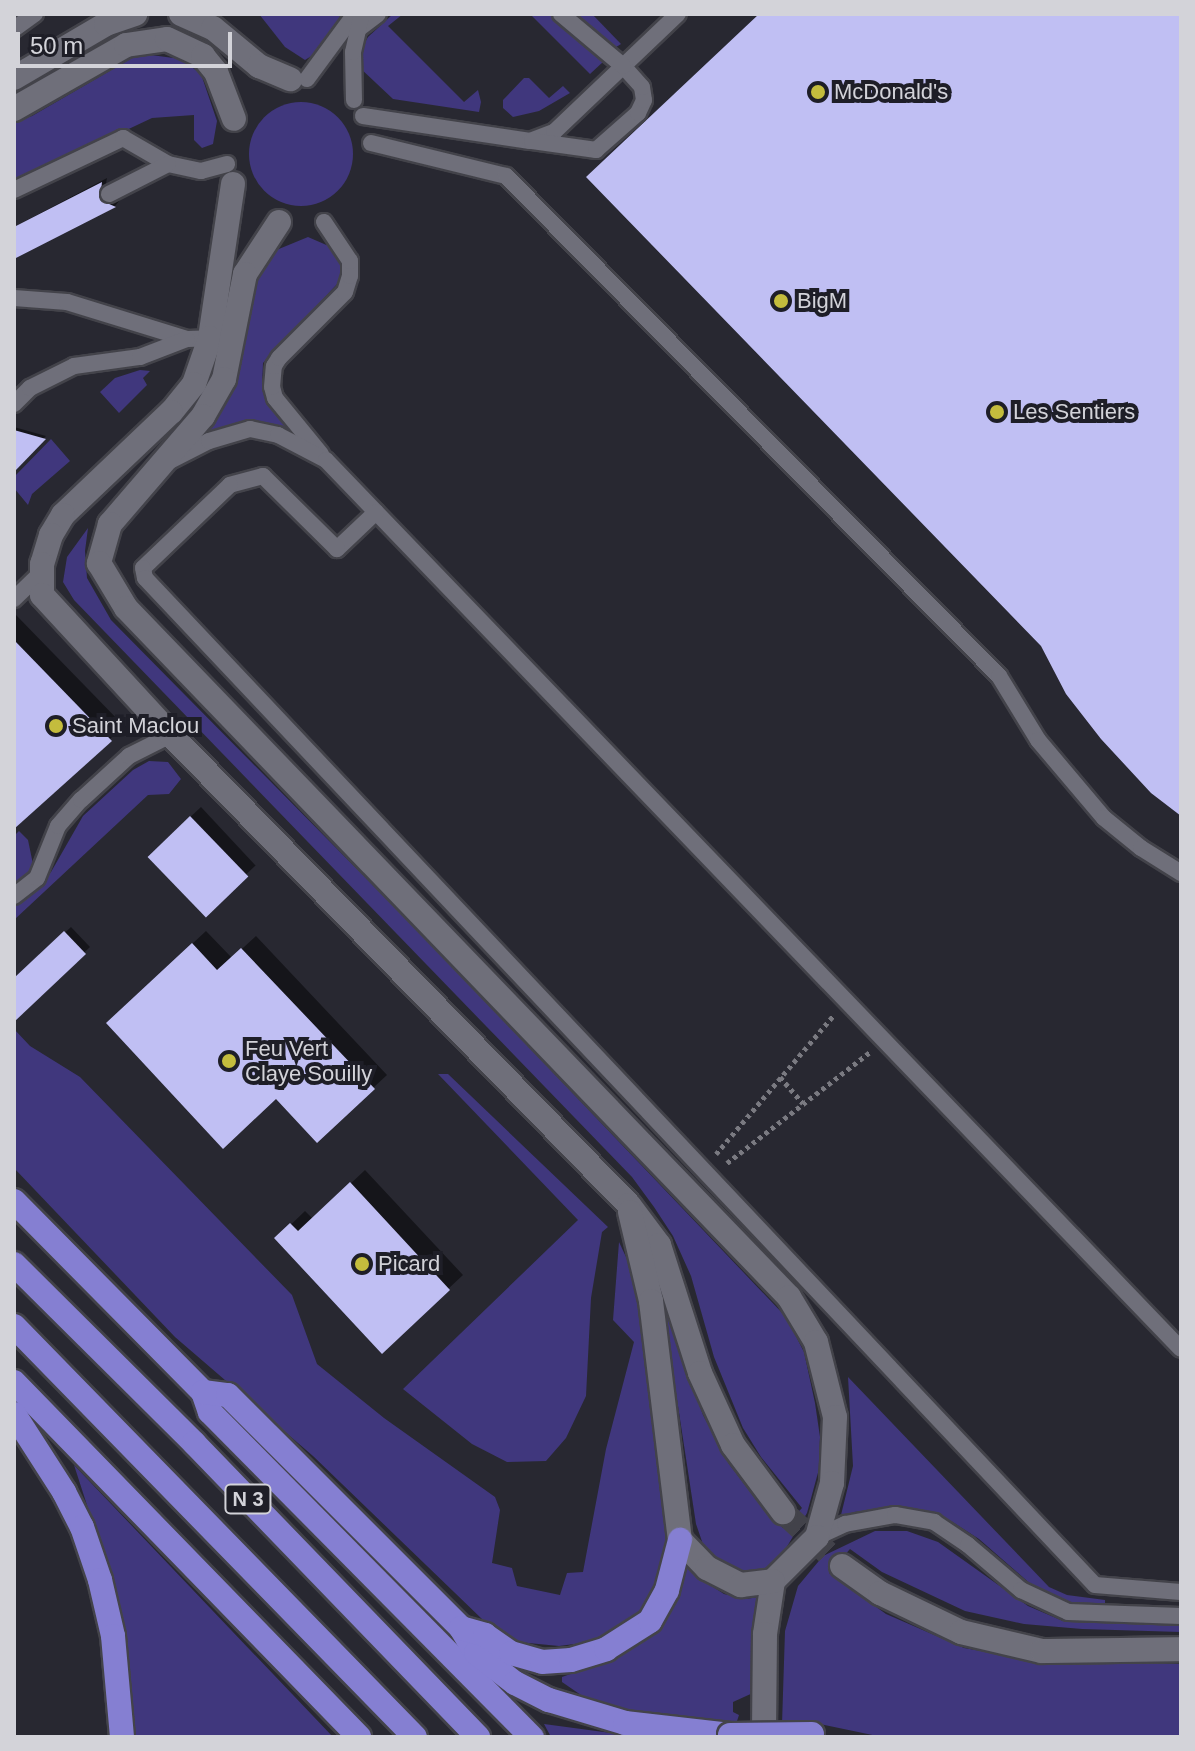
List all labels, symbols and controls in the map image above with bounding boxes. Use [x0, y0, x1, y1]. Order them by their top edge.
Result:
scale bar [20, 16, 236, 66]
text: 50 m [30, 32, 83, 59]
place label: McDonald's [834, 79, 948, 105]
marker: McDonald's [809, 83, 827, 101]
place label: BigM [797, 288, 847, 314]
marker: BigM [772, 292, 790, 310]
place label: Les Sentiers [1013, 399, 1135, 425]
marker: Les Sentiers [988, 403, 1006, 421]
place label: Saint Maclou [72, 713, 199, 739]
marker: Saint Maclou [47, 717, 65, 735]
place label: Feu Vert Claye Souilly [245, 1035, 372, 1086]
marker: Feu Vert Claye Souilly [220, 1052, 238, 1070]
place label: Picard [378, 1251, 440, 1277]
marker: Picard [353, 1255, 371, 1273]
road number: N 3 [224, 1483, 272, 1515]

